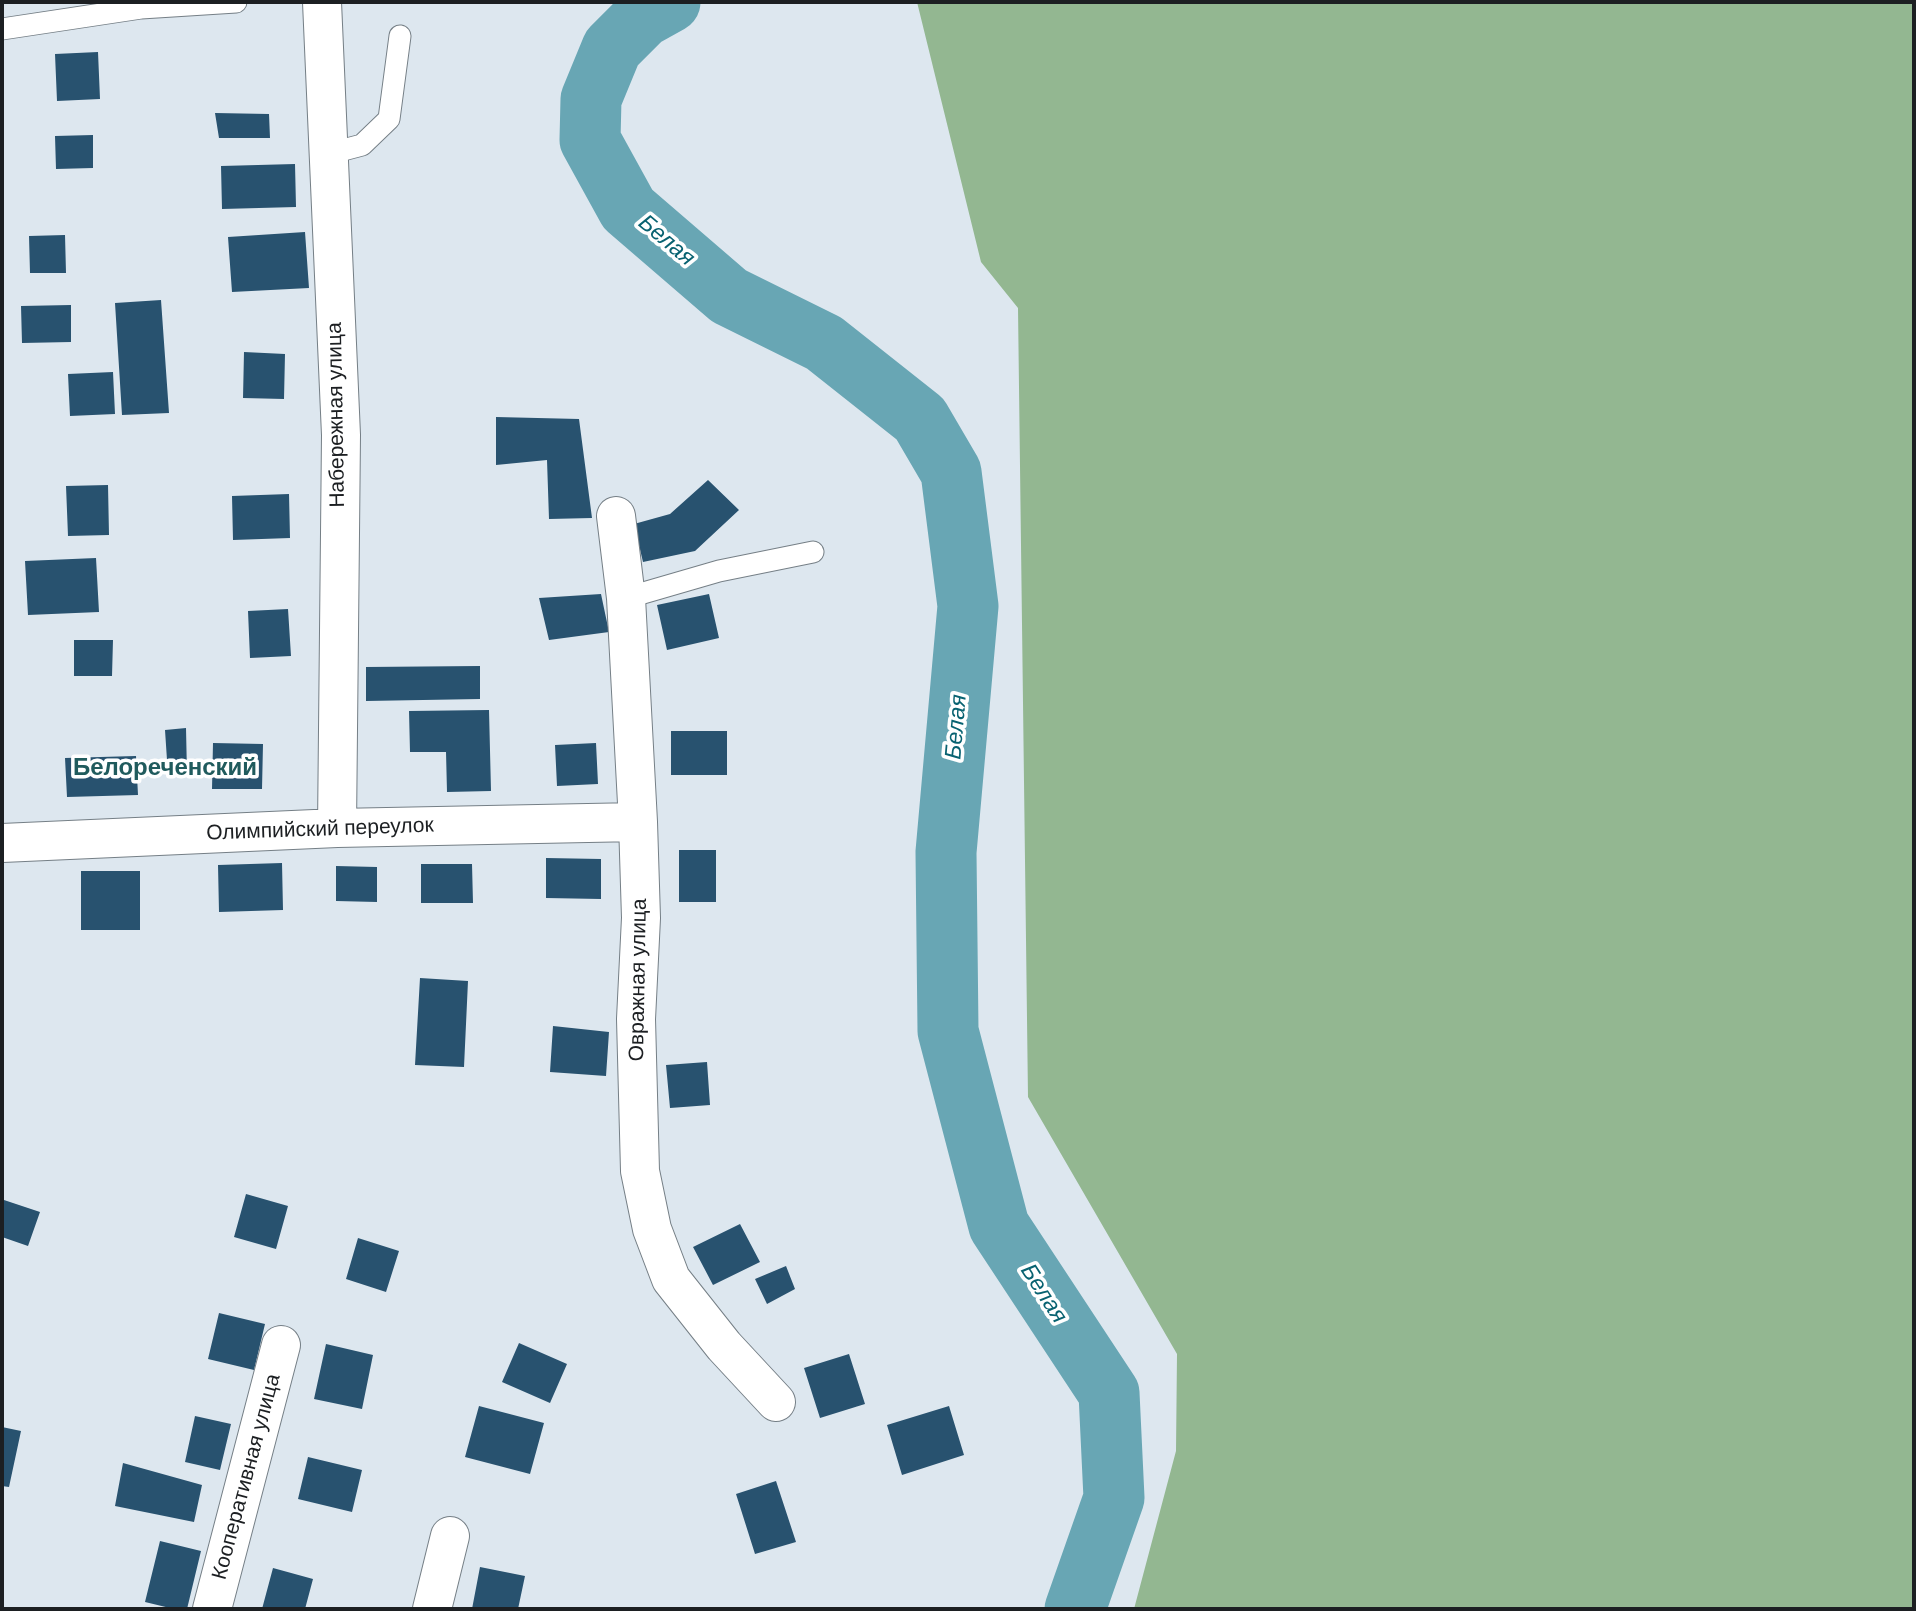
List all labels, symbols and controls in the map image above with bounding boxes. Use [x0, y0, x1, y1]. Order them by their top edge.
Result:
water label: Белая [632, 210, 700, 272]
street label: Набережная улица [323, 322, 351, 508]
water label: Белая [940, 693, 974, 761]
district label: Белореченский [73, 755, 257, 783]
street label: Олимпийский переулок [206, 813, 434, 847]
street label: Овражная улица [625, 898, 653, 1062]
water label: Белая [1014, 1259, 1072, 1329]
street label: Кооперативная улица [207, 1371, 287, 1583]

